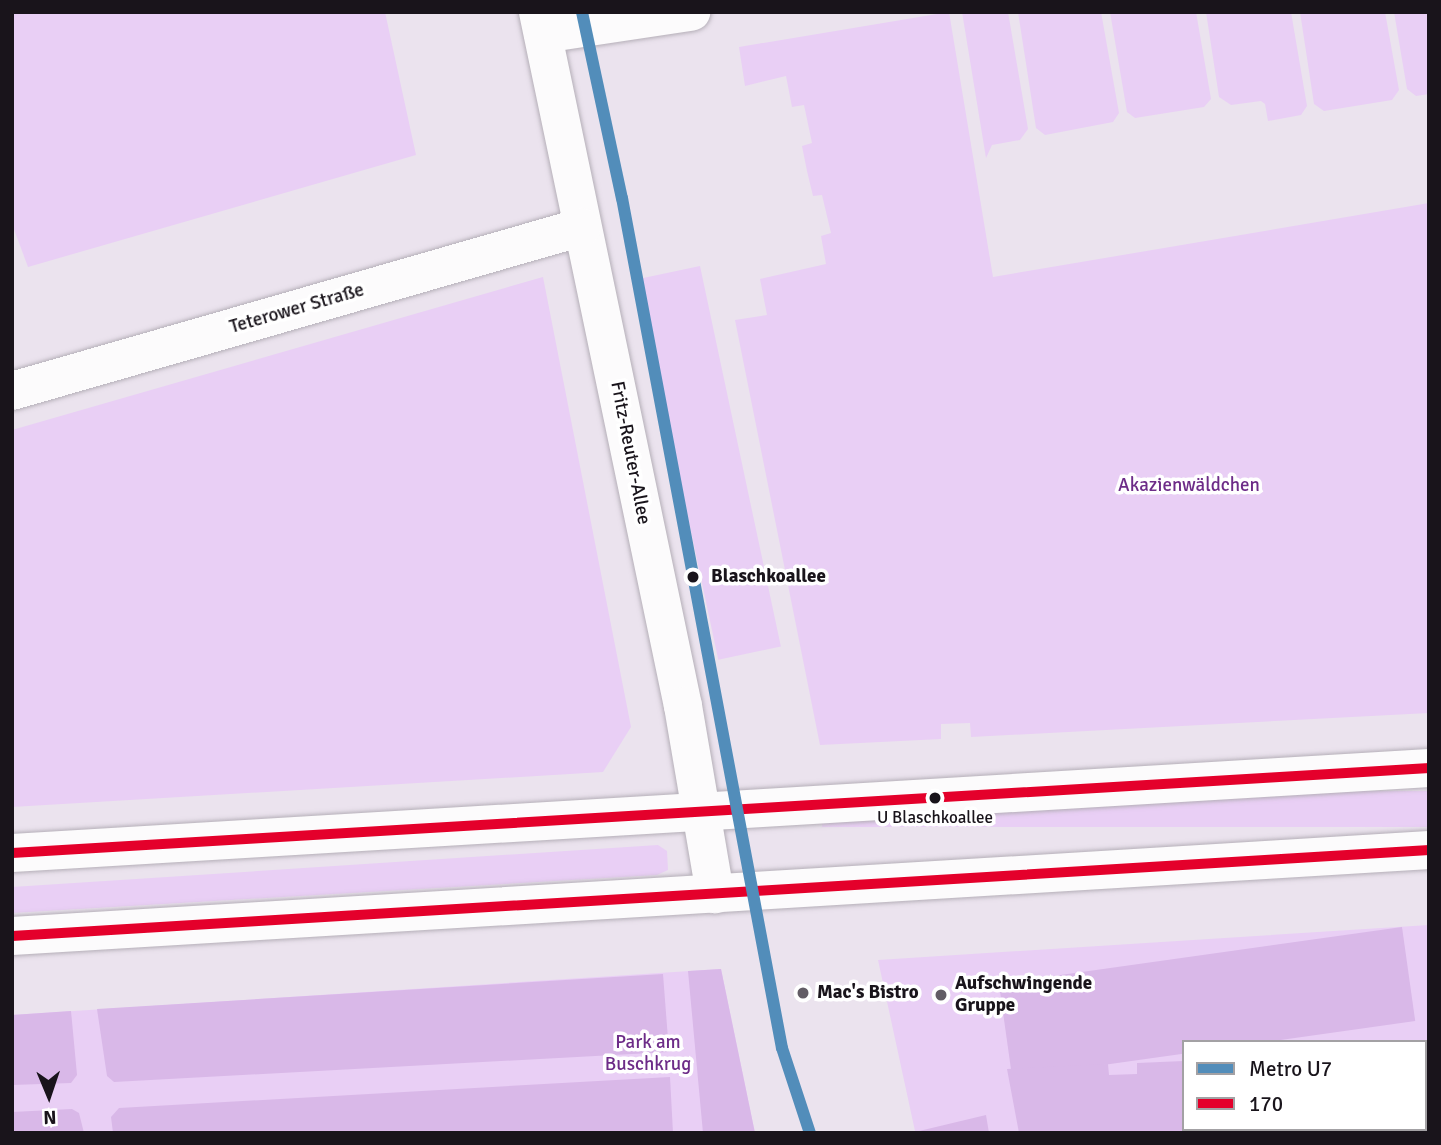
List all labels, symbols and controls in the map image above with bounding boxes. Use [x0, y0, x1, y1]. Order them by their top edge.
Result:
street label: Teterower Straße [227, 279, 367, 339]
street label: Fritz-Reuter-Allee [605, 379, 655, 527]
park label: Akazienwäldchen [1118, 475, 1260, 497]
marker: Blaschkoallee [681, 565, 705, 589]
place label: Blaschkoallee [711, 566, 826, 588]
marker: U Blaschkoallee [928, 791, 942, 805]
place label: U Blaschkoallee [877, 808, 993, 828]
place label: Aufschwingende Gruppe [955, 973, 1092, 1017]
place label: Mac's Bistro [817, 982, 919, 1004]
marker: Mac's Bistro [795, 985, 811, 1001]
marker: Aufschwingende Gruppe [933, 987, 949, 1003]
park label: Park am Buschkrug [605, 1032, 691, 1076]
legend [1182, 1040, 1427, 1131]
text: Metro U7 [1249, 1056, 1332, 1082]
north arrow [14, 1061, 84, 1131]
text: 170 [1249, 1091, 1283, 1117]
text: N [43, 1105, 57, 1129]

